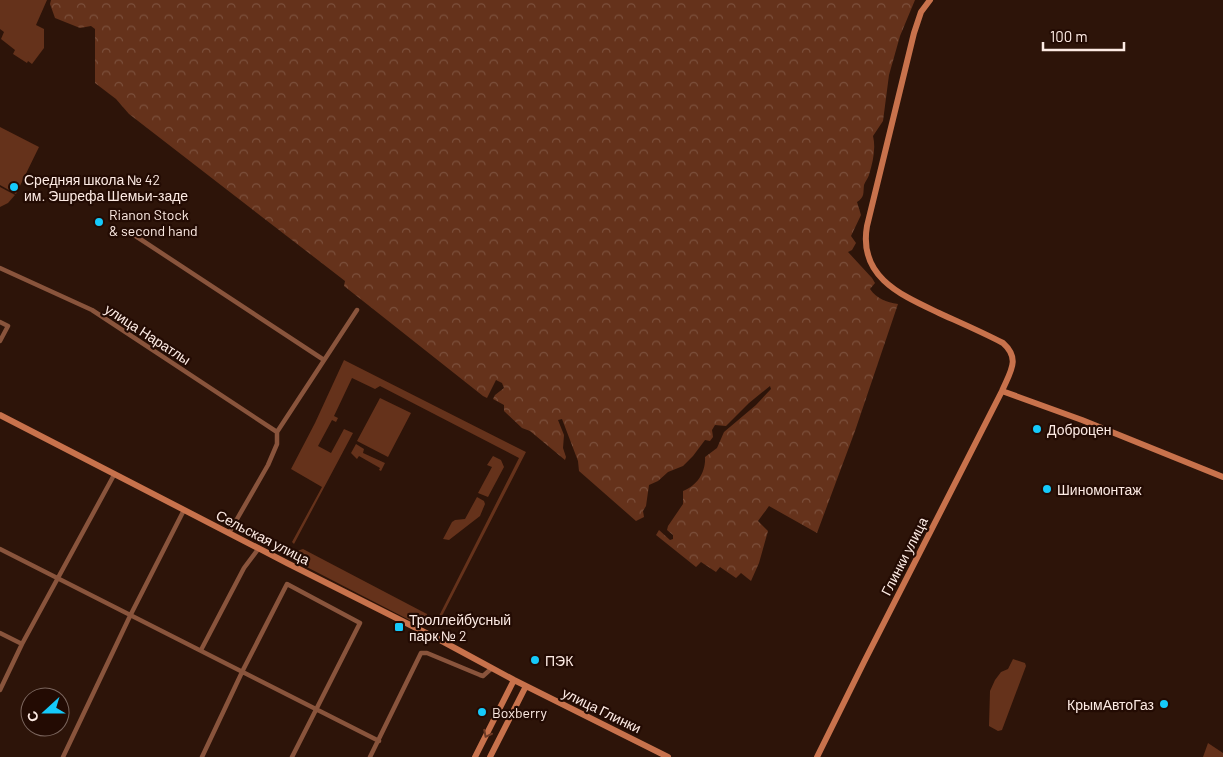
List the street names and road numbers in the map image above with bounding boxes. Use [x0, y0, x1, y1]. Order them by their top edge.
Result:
street label: улица Наратлы [102, 300, 194, 368]
street label: Сельская улица [213, 506, 313, 568]
street label: Глинки улица [877, 514, 931, 598]
street label: улица Глинки [560, 684, 644, 736]

